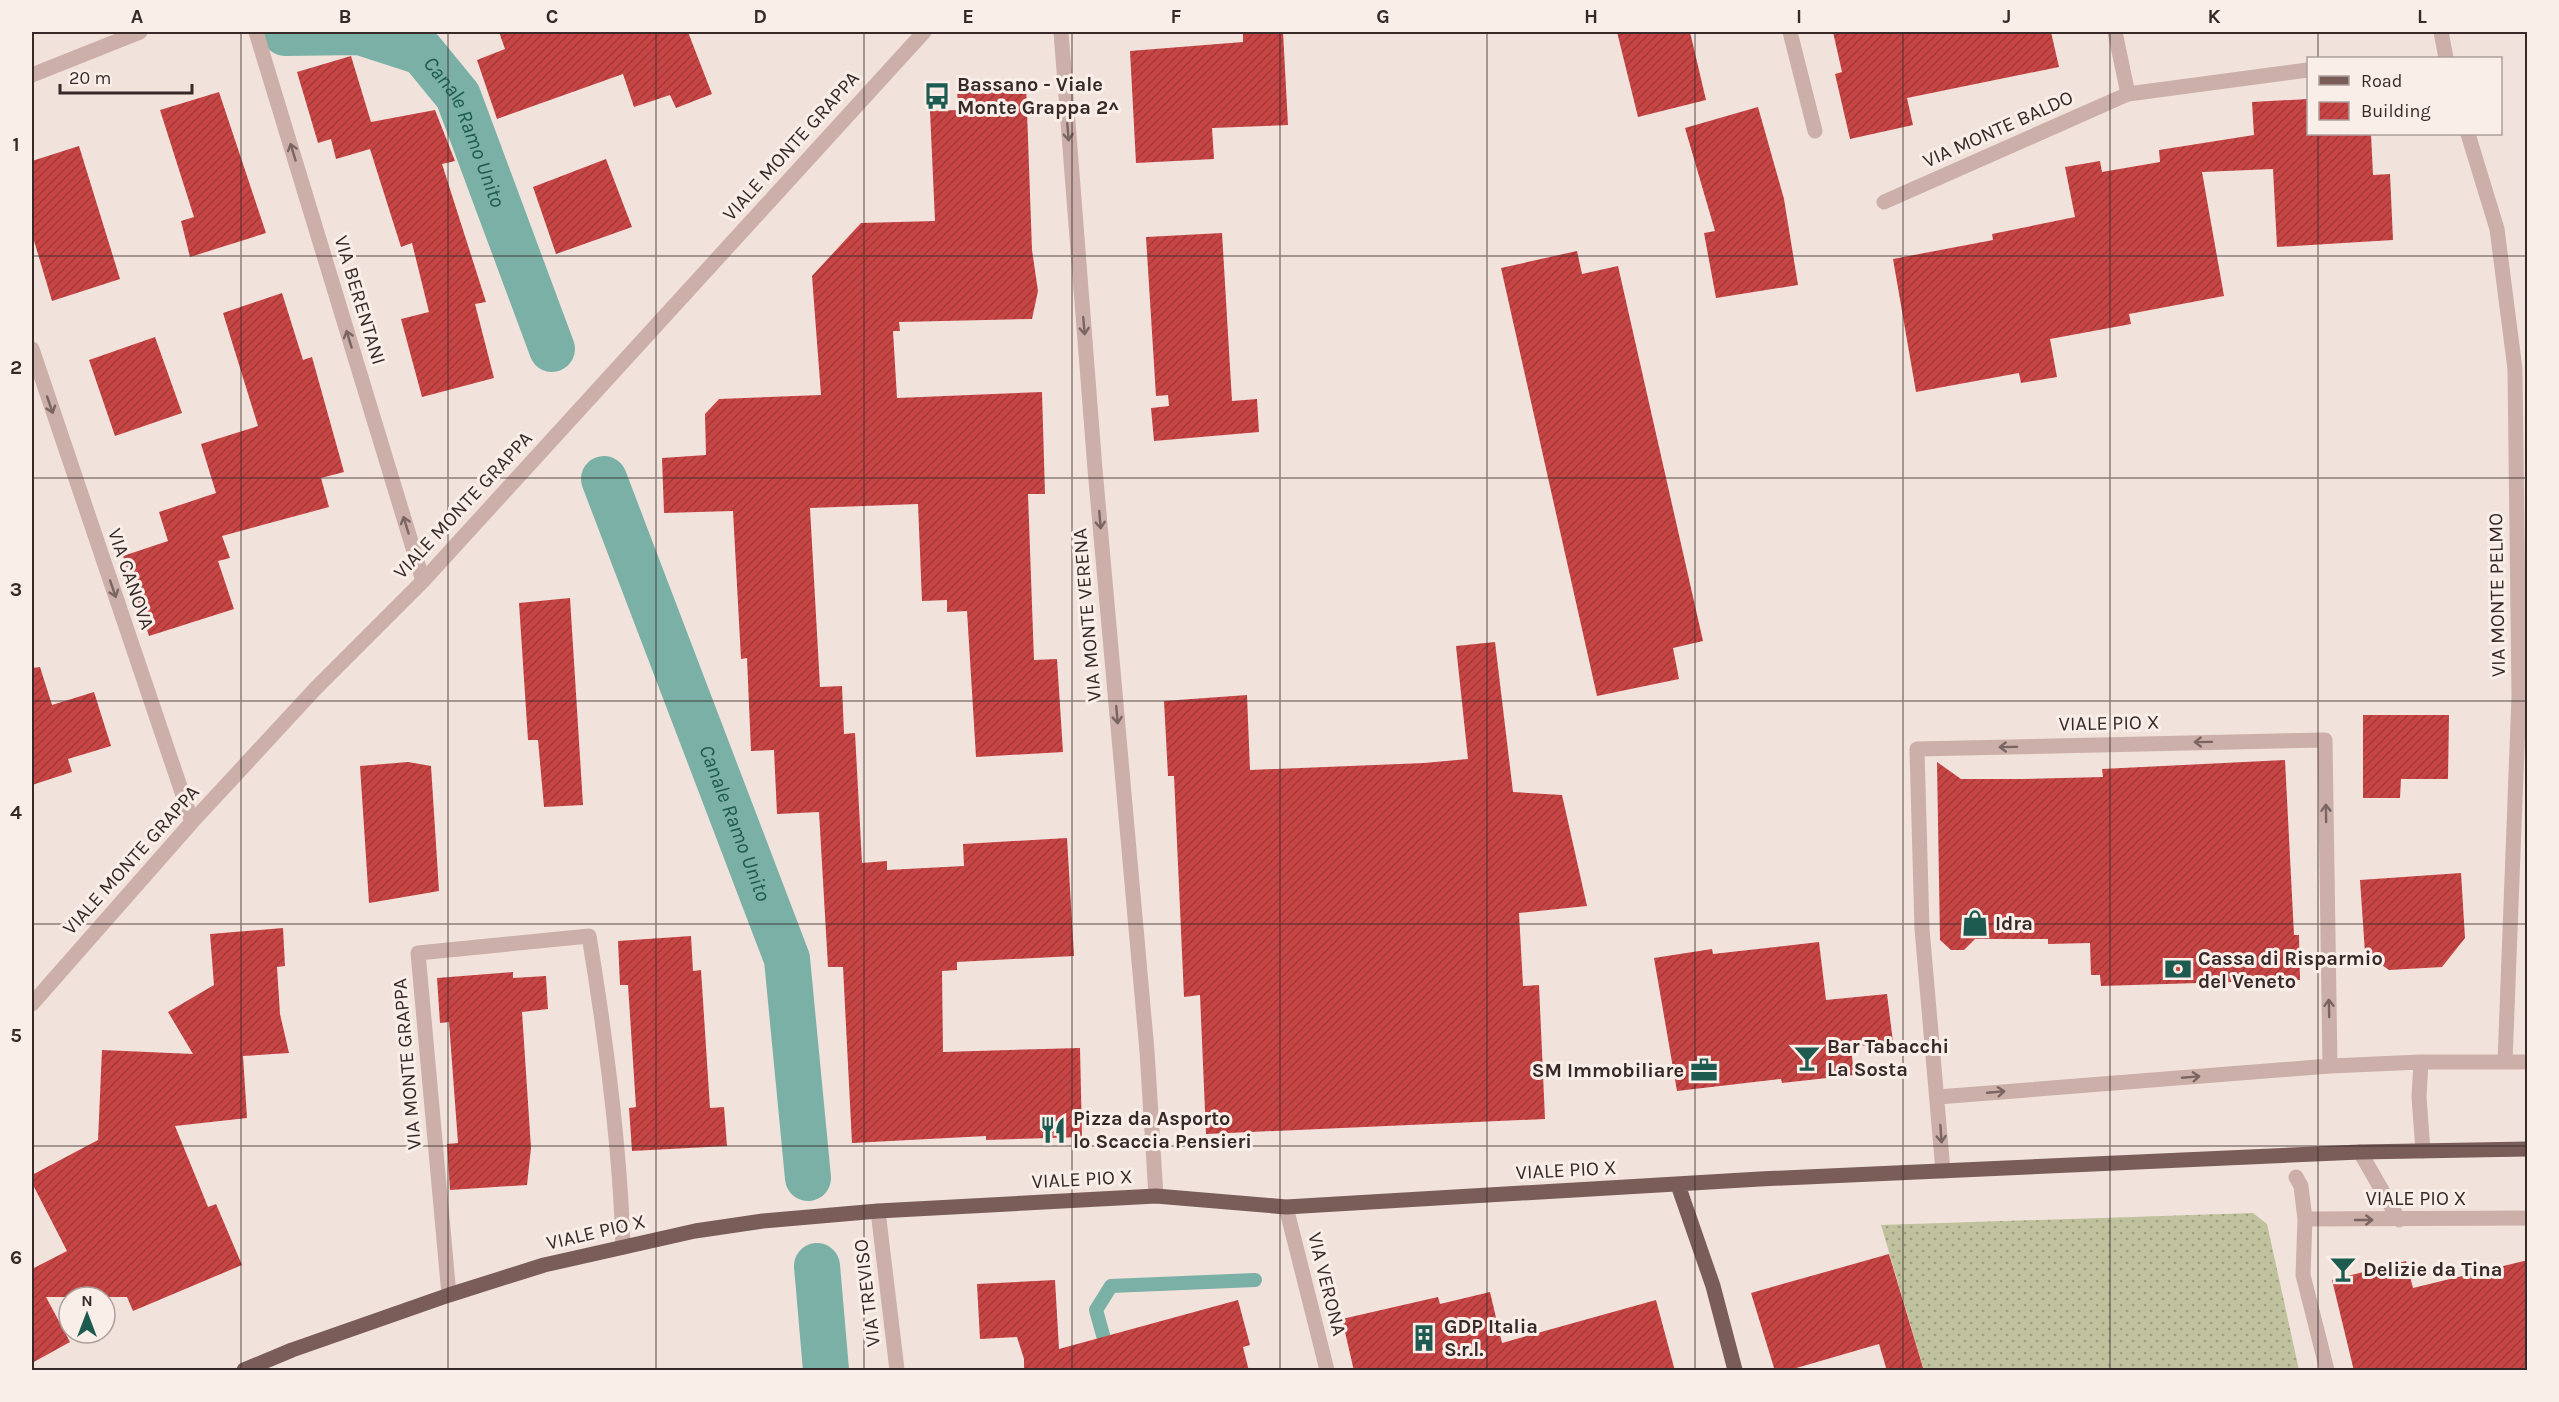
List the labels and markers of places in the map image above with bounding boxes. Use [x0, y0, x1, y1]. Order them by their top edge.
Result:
place label: Bassano - Viale Monte Grappa 2^ [957, 73, 1119, 119]
bus stop icon: Bassano - Viale Monte Grappa 2^ [922, 81, 952, 111]
shop icon: Idra [1960, 908, 1990, 938]
place label: Idra [1995, 912, 2033, 935]
place label: Cassa di Risparmio del Veneto [2198, 947, 2383, 993]
bank icon: Cassa di Risparmio del Veneto [2163, 954, 2193, 984]
place label: Bar Tabacchi La Sosta [1827, 1035, 1949, 1081]
bar icon: Bar Tabacchi La Sosta [1792, 1043, 1822, 1073]
office icon: SM Immobiliare [1689, 1055, 1719, 1085]
place label: SM Immobiliare [1532, 1059, 1684, 1082]
place label: Pizza da Asporto lo Scaccia Pensieri [1073, 1107, 1252, 1153]
restaurant icon: Pizza da Asporto lo Scaccia Pensieri [1038, 1115, 1068, 1145]
bar icon: Delizie da Tina [2328, 1254, 2358, 1284]
place label: Delizie da Tina [2363, 1258, 2503, 1281]
place label: GDP Italia S.r.l. [1444, 1315, 1538, 1361]
building icon: GDP Italia S.r.l. [1409, 1323, 1439, 1353]

